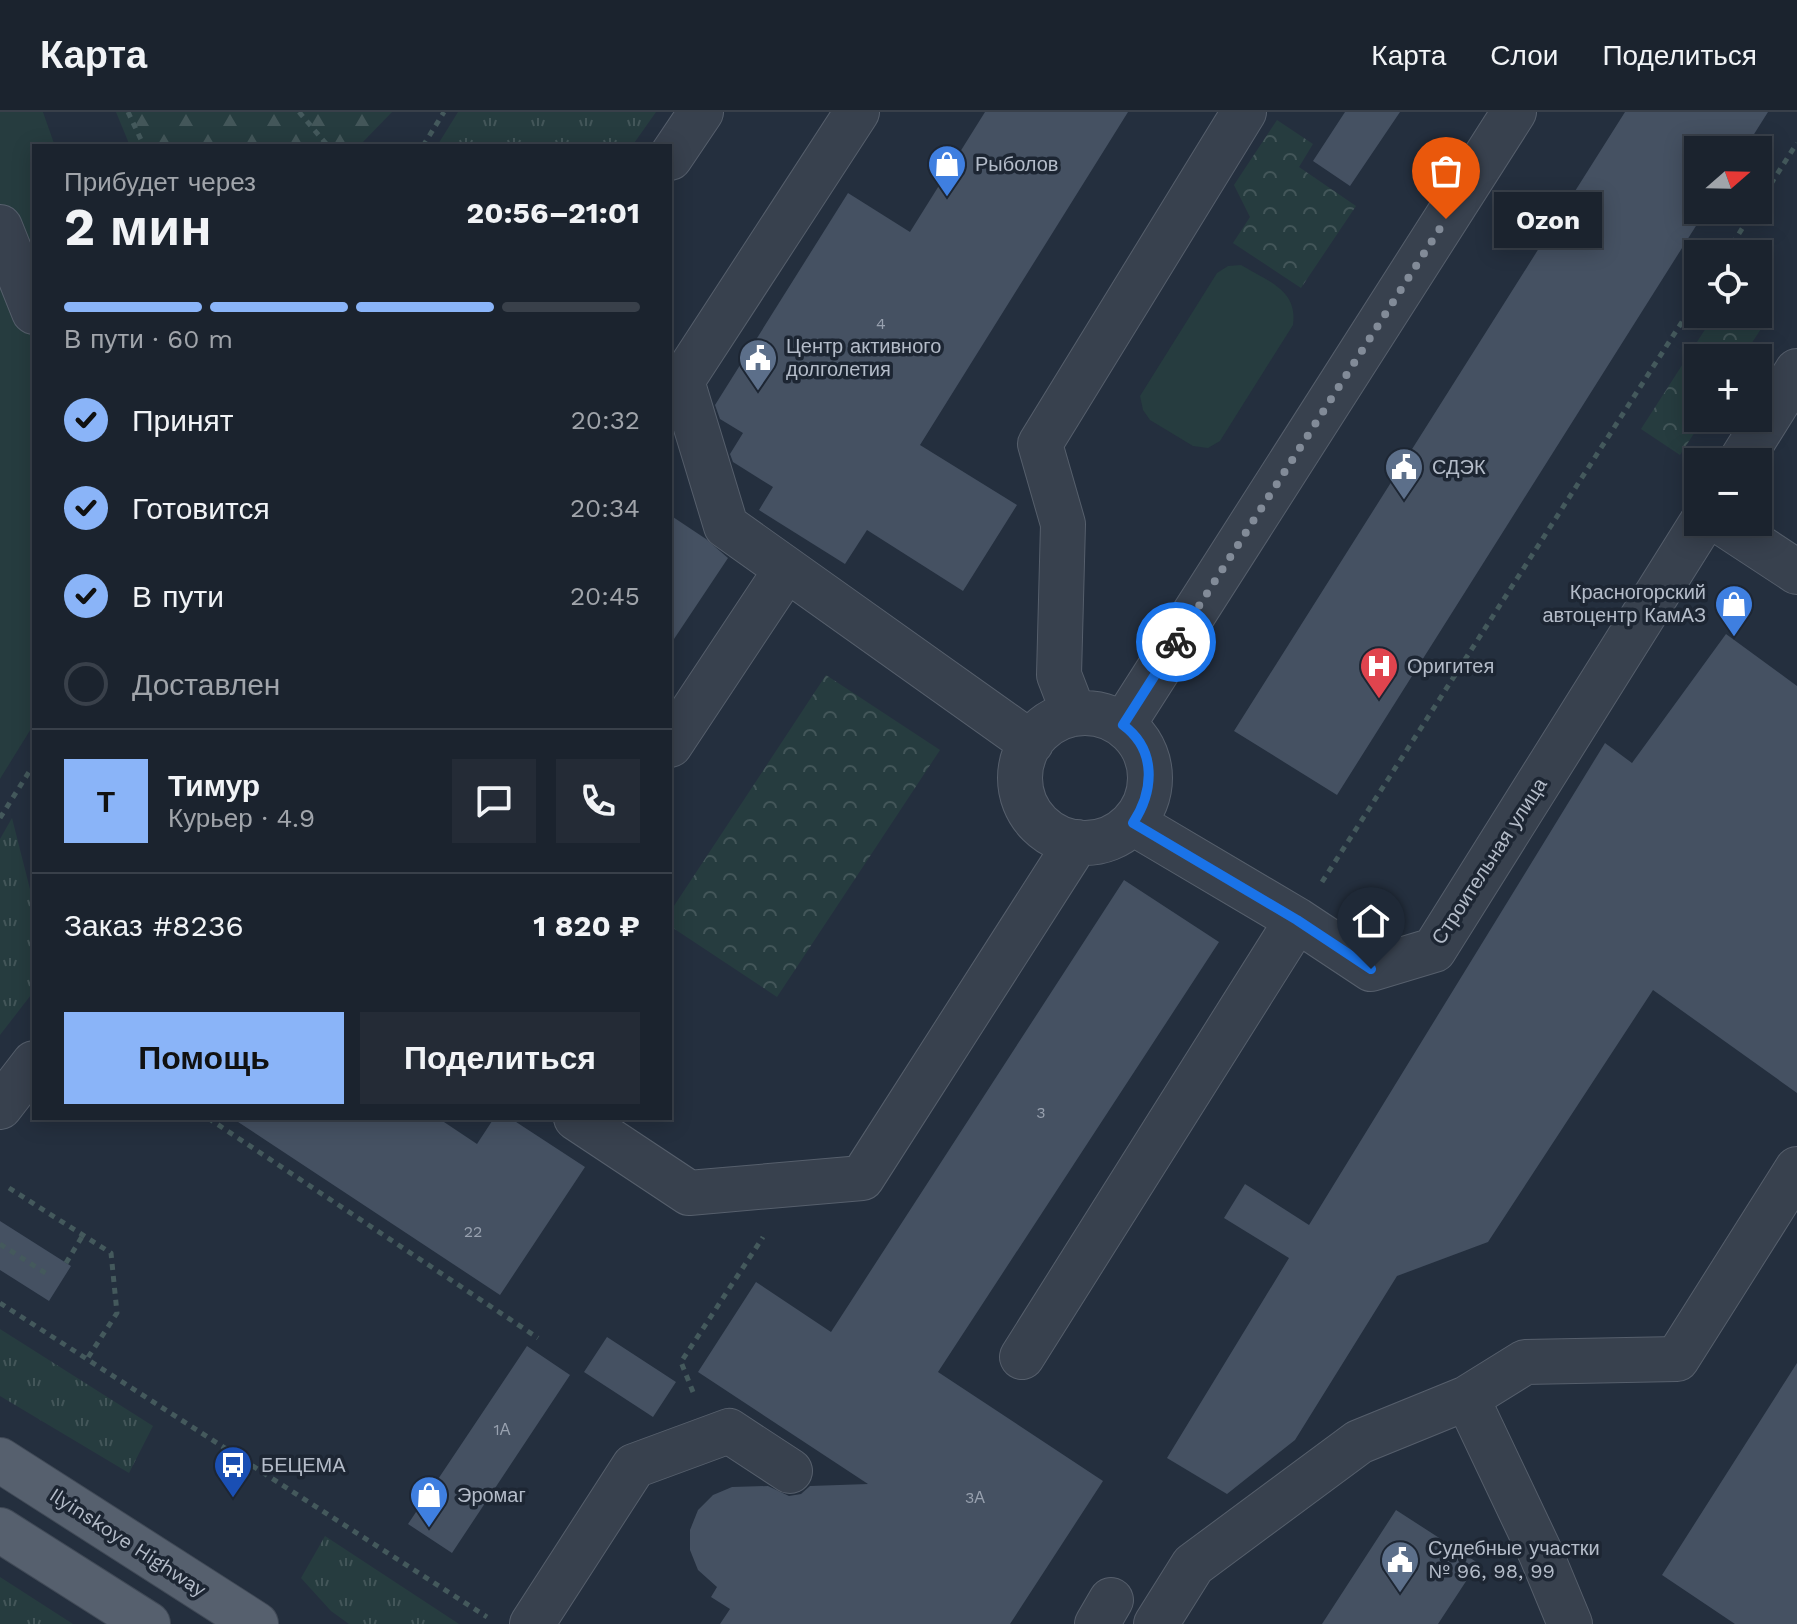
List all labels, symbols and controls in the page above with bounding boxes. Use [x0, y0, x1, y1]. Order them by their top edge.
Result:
text: Карта [40, 33, 147, 77]
text: Карта [1371, 39, 1446, 72]
text: Слои [1490, 39, 1558, 72]
text: Поделиться [1602, 39, 1757, 72]
north arrow [1684, 136, 1772, 224]
map controls [1684, 136, 1772, 536]
pin [1412, 137, 1480, 219]
shop icon: Рыболов [926, 143, 968, 198]
icon: bag [1424, 149, 1468, 193]
place label: Рыболов [975, 152, 1059, 176]
text: Прибудет через [64, 167, 256, 197]
callout: Ozon [1494, 191, 1602, 247]
text: 20:56–21:01 [466, 195, 640, 230]
text: 2 мин [64, 197, 212, 258]
text: Ozon [1516, 205, 1580, 235]
button: locate [1684, 240, 1772, 328]
house number: 4 [876, 314, 886, 333]
text: В пути · 60 m [64, 324, 233, 354]
place label: Центр активного долголетия [786, 334, 941, 381]
public building icon: Центр активного долголетия [737, 337, 779, 392]
button: + [1684, 344, 1772, 432]
icon: check [64, 398, 108, 442]
text: Принят [132, 403, 234, 438]
text: 20:32 [571, 405, 640, 435]
public building icon: СДЭК [1383, 446, 1425, 501]
button: − [1684, 448, 1772, 536]
place label: СДЭК [1432, 455, 1486, 479]
icon: check [64, 486, 108, 530]
text: Готовится [132, 491, 270, 526]
text: 20:34 [570, 493, 640, 523]
icon: check [64, 574, 108, 618]
text: В пути [132, 579, 224, 614]
place label: Красногорский автоцентр КамАЗ [1542, 580, 1706, 627]
text: 20:45 [570, 581, 640, 611]
shop icon: Красногорский автоцентр КамАЗ [1713, 583, 1755, 638]
courier [1136, 602, 1216, 682]
icon: bike [1154, 620, 1198, 664]
hospital icon: Оригитея [1358, 645, 1400, 700]
place label: Оригитея [1407, 654, 1494, 678]
text: Доставлен [132, 667, 280, 702]
button: chat [452, 759, 536, 843]
button: phone [556, 759, 640, 843]
text: Тимур [168, 768, 260, 803]
street label: Строительная улица [1426, 773, 1552, 949]
text: Т [97, 784, 115, 819]
text: Курьер · 4.9 [168, 803, 315, 833]
pin [1337, 887, 1405, 969]
icon: home [1349, 899, 1393, 943]
text: Заказ #8236 [64, 908, 244, 943]
text: 1 820 ₽ [533, 908, 640, 943]
button: Помощь [64, 1012, 344, 1104]
button: Поделиться [360, 1012, 640, 1104]
house number: 3 [1036, 1103, 1046, 1122]
house number: 22 [464, 1222, 482, 1241]
house number: 1А [494, 1420, 511, 1439]
bus stop icon: БЕЦЕМА [212, 1444, 254, 1499]
place label: БЕЦЕМА [261, 1453, 346, 1477]
shop icon: Эромаг [408, 1474, 450, 1529]
street label: Ilyinskoye Highway [45, 1482, 211, 1602]
place label: Эромаг [457, 1483, 526, 1507]
house number: 3А [965, 1488, 985, 1507]
place label: Судебные участки № 96, 98, 99 [1428, 1536, 1600, 1583]
public building icon: Судебные участки № 96, 98, 99 [1379, 1539, 1421, 1594]

